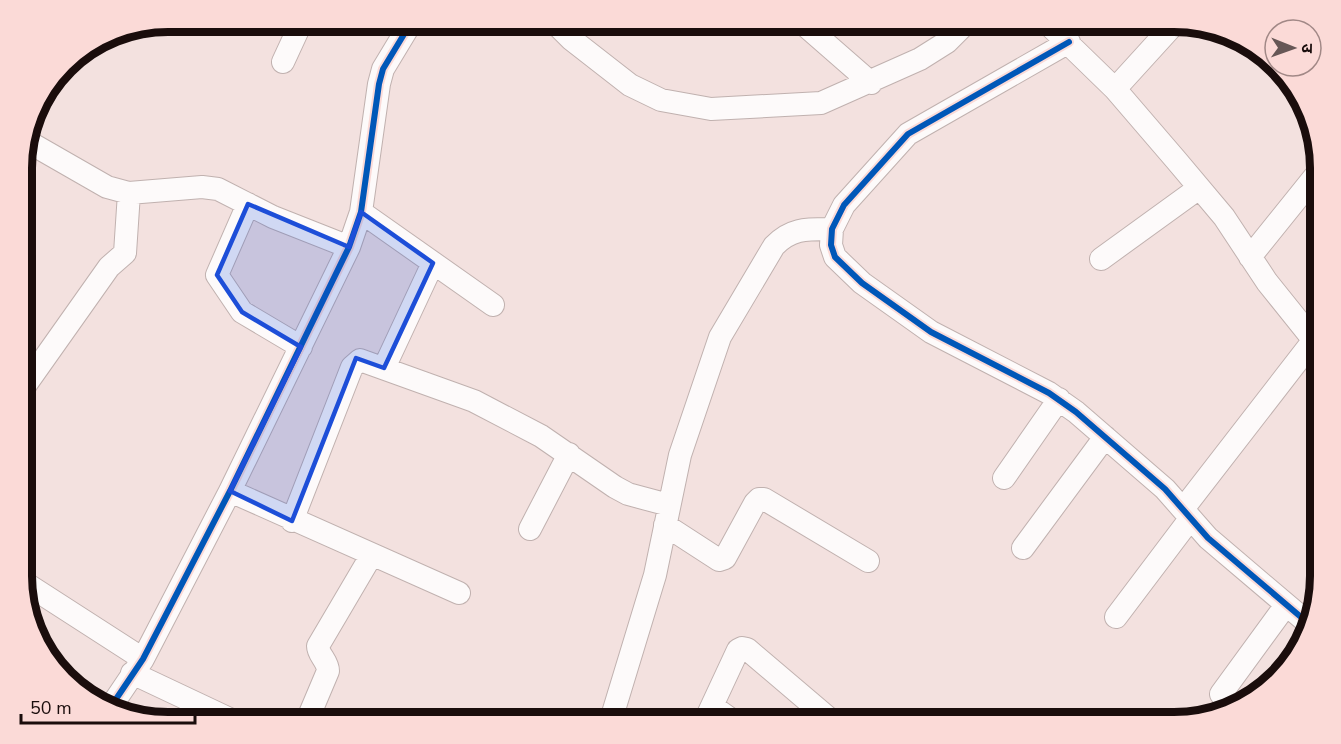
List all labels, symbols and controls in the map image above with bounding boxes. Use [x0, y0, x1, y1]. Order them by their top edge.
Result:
north arrow [1263, 18, 1323, 78]
text: उ [1296, 43, 1318, 54]
scale bar [21, 687, 195, 725]
text: 50 m [30, 696, 72, 720]

